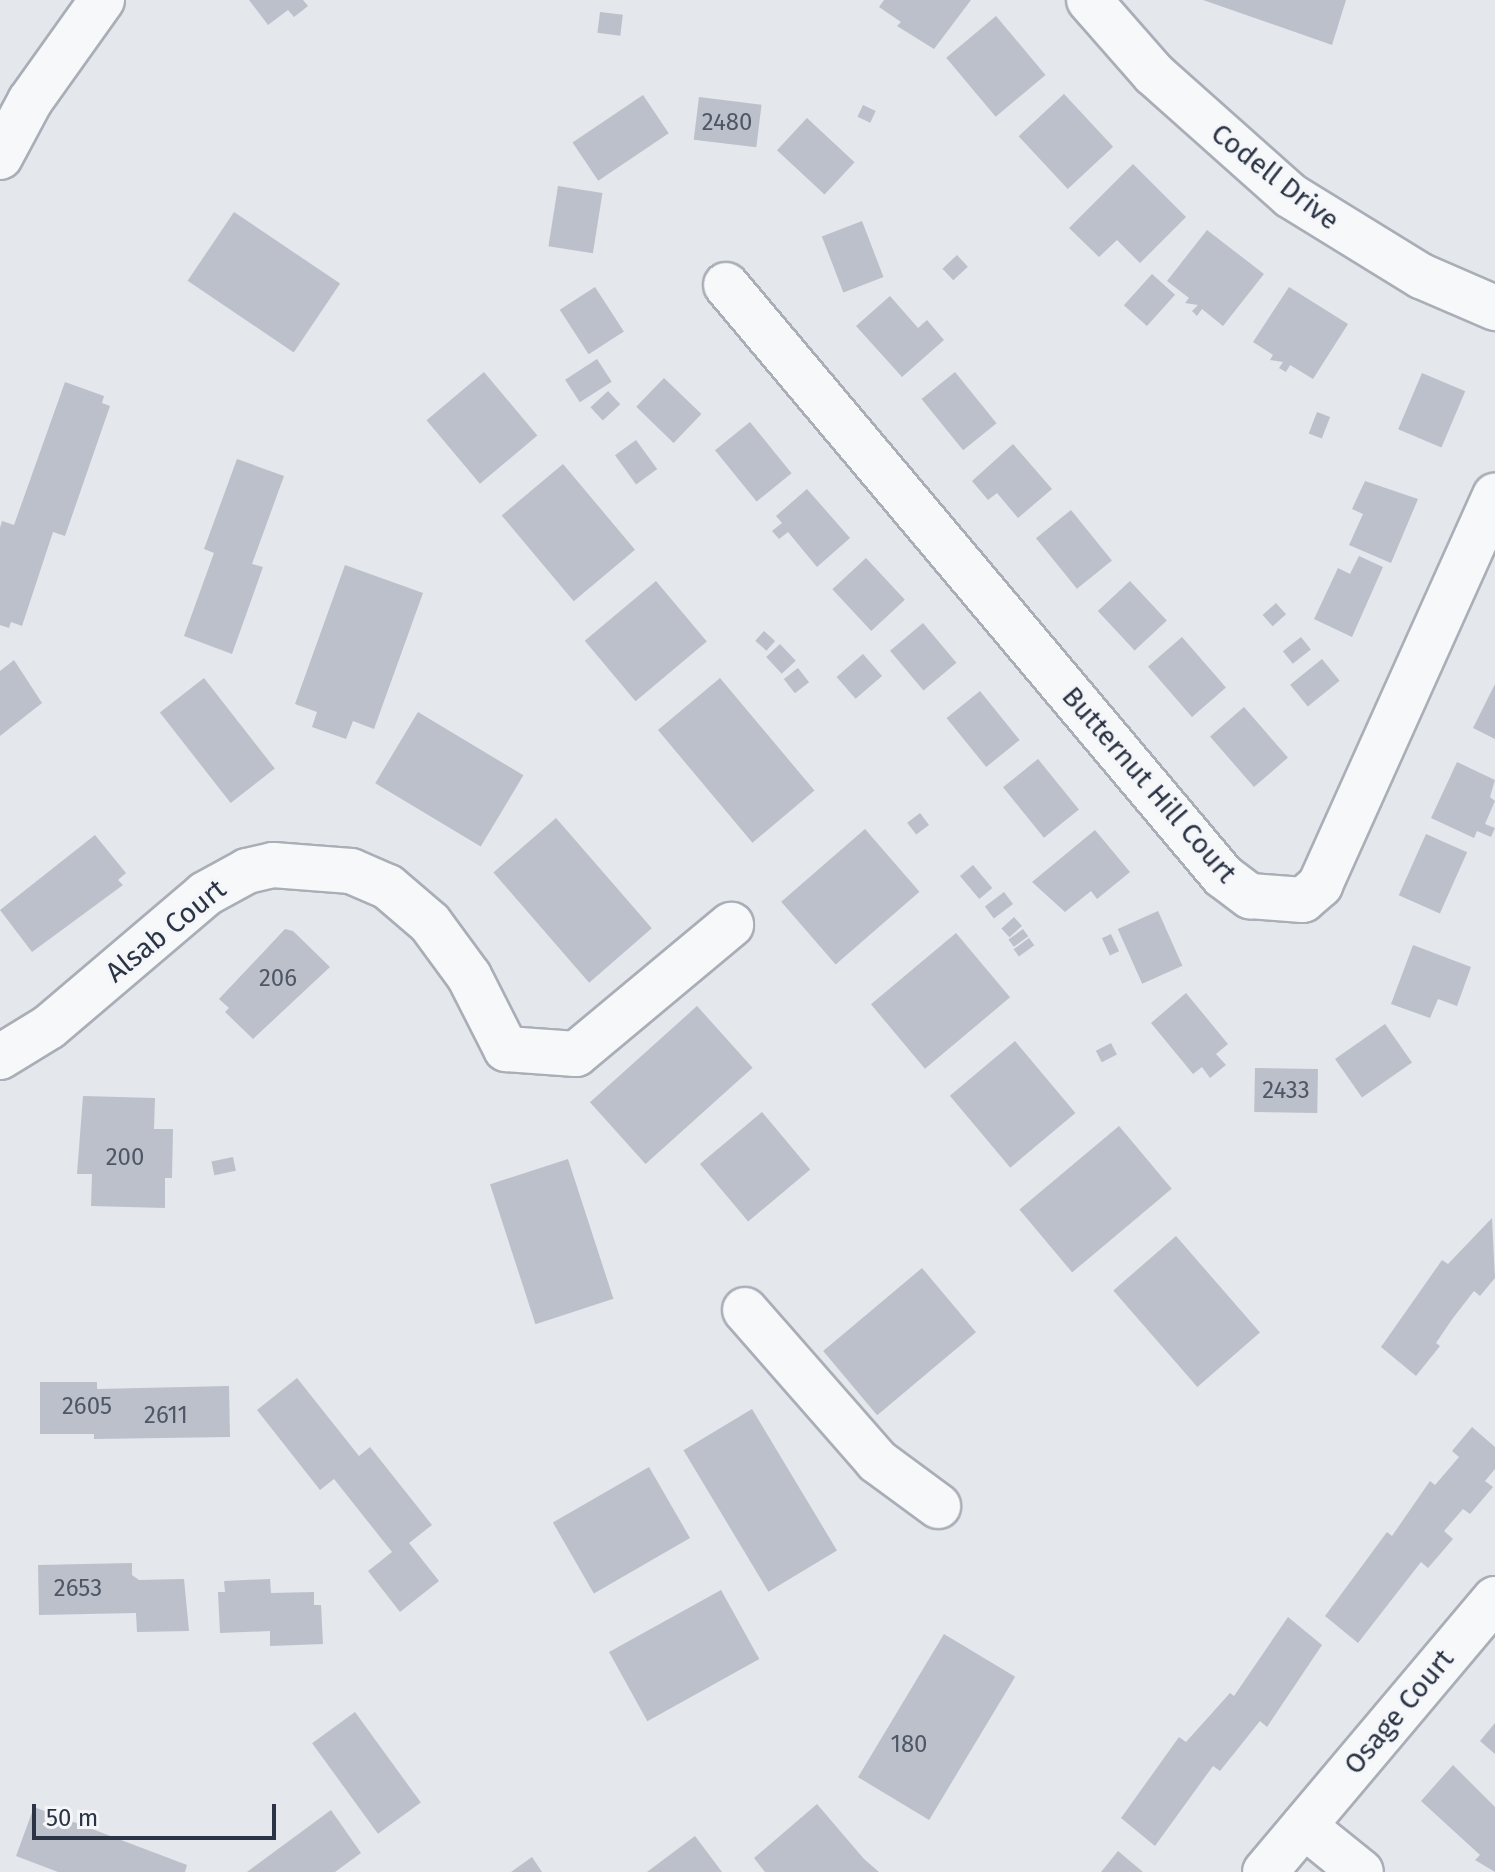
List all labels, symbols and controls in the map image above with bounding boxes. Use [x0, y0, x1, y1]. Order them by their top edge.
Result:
house number: 2480 [702, 109, 752, 137]
street label: Codell Drive [1204, 117, 1346, 237]
street label: Butternut Hill Court [1055, 680, 1243, 890]
street label: Alsab Court [99, 872, 233, 990]
house number: 206 [259, 965, 297, 993]
house number: 2433 [1262, 1077, 1310, 1105]
house number: 200 [106, 1144, 144, 1172]
house number: 2605 [62, 1393, 112, 1421]
house number: 2611 [144, 1402, 188, 1430]
house number: 2653 [54, 1575, 102, 1603]
street label: Osage Court [1337, 1643, 1461, 1781]
house number: 180 [890, 1731, 928, 1759]
scale bar [36, 1788, 280, 1838]
text: 50 m [46, 1804, 98, 1832]

